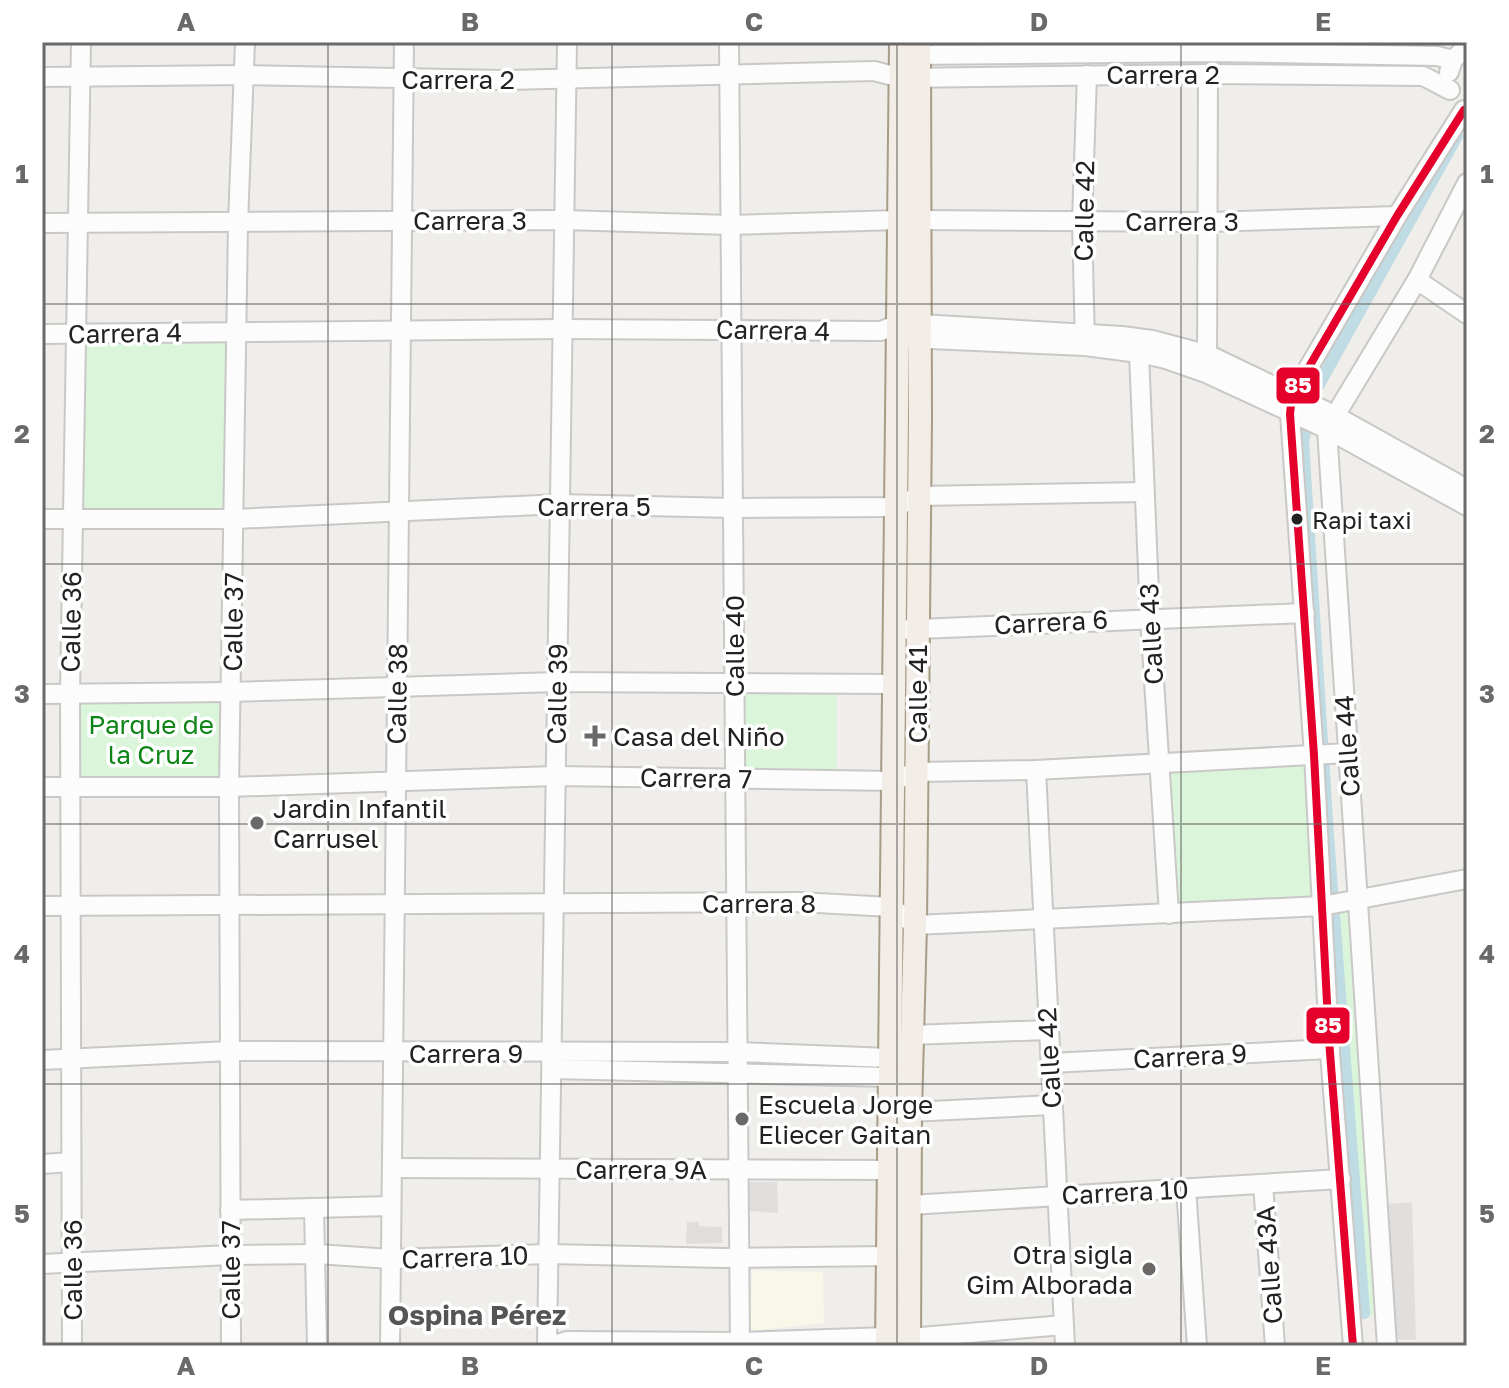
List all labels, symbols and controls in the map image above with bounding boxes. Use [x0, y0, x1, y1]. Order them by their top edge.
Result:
text: A [177, 6, 196, 37]
text: B [461, 6, 479, 37]
text: C [745, 6, 763, 37]
text: D [1030, 6, 1048, 37]
text: E [1315, 6, 1331, 37]
street label: Carrera 2 [1106, 59, 1220, 90]
street label: Carrera 2 [401, 64, 515, 95]
text: 1 [15, 158, 29, 189]
text: 1 [1480, 158, 1494, 189]
street label: Calle 42 [1068, 160, 1100, 262]
street label: Carrera 3 [413, 205, 527, 236]
street label: Carrera 3 [1125, 206, 1239, 237]
street label: Carrera 4 [716, 314, 830, 346]
street label: Carrera 4 [68, 317, 182, 349]
line badge: 85 [1275, 366, 1321, 405]
text: 85 [1284, 371, 1312, 398]
text: 2 [14, 418, 30, 449]
text: 2 [1479, 418, 1495, 449]
street label: Carrera 5 [537, 491, 651, 522]
place label: Rapi taxi [1312, 505, 1412, 534]
marker: Rapi taxi [1289, 511, 1305, 527]
street label: Calle 36 [55, 571, 87, 673]
street label: Calle 37 [217, 572, 249, 672]
street label: Calle 43 [1133, 583, 1169, 685]
street label: Calle 40 [719, 595, 750, 697]
street label: Carrera 6 [993, 604, 1109, 640]
street label: Calle 38 [381, 643, 413, 745]
street label: Calle 39 [541, 643, 573, 745]
street label: Calle 41 [902, 645, 933, 743]
text: 3 [14, 678, 30, 709]
text: 3 [1479, 678, 1495, 709]
street label: Calle 44 [1328, 694, 1366, 798]
park label: Parque de la Cruz [88, 709, 214, 770]
place label: Casa del Niño [613, 721, 785, 752]
marker: Casa del Niño [584, 725, 606, 747]
street label: Carrera 7 [640, 762, 752, 794]
place label: Jardin Infantil Carrusel [273, 793, 447, 854]
marker: Jardin Infantil Carrusel [248, 814, 266, 832]
street label: Carrera 8 [702, 888, 816, 919]
text: 4 [14, 938, 30, 969]
text: 4 [1479, 938, 1495, 969]
line badge: 85 [1305, 1006, 1351, 1045]
street label: Calle 42 [1031, 1007, 1067, 1109]
text: 85 [1314, 1011, 1342, 1038]
street label: Carrera 9 [409, 1038, 523, 1069]
street label: Carrera 9 [1132, 1038, 1248, 1074]
place label: Escuela Jorge Eliecer Gaitan [758, 1089, 933, 1150]
marker: Escuela Jorge Eliecer Gaitan [733, 1110, 751, 1128]
street label: Carrera 9A [575, 1154, 707, 1185]
street label: Carrera 10 [1061, 1173, 1189, 1211]
text: 5 [14, 1198, 30, 1229]
text: 5 [1479, 1198, 1495, 1229]
street label: Calle 43A [1249, 1205, 1289, 1325]
street label: Calle 36 [57, 1219, 88, 1321]
street label: Calle 37 [215, 1220, 246, 1320]
street label: Carrera 10 [401, 1239, 529, 1275]
place label: Otra sigla Gim Alborada [966, 1239, 1133, 1300]
marker: Otra sigla Gim Alborada [1140, 1260, 1158, 1278]
district label: Ospina Pérez [388, 1298, 566, 1331]
text: A [177, 1350, 196, 1381]
text: B [461, 1350, 479, 1381]
text: C [745, 1350, 763, 1381]
text: D [1030, 1350, 1048, 1381]
text: E [1315, 1350, 1331, 1381]

